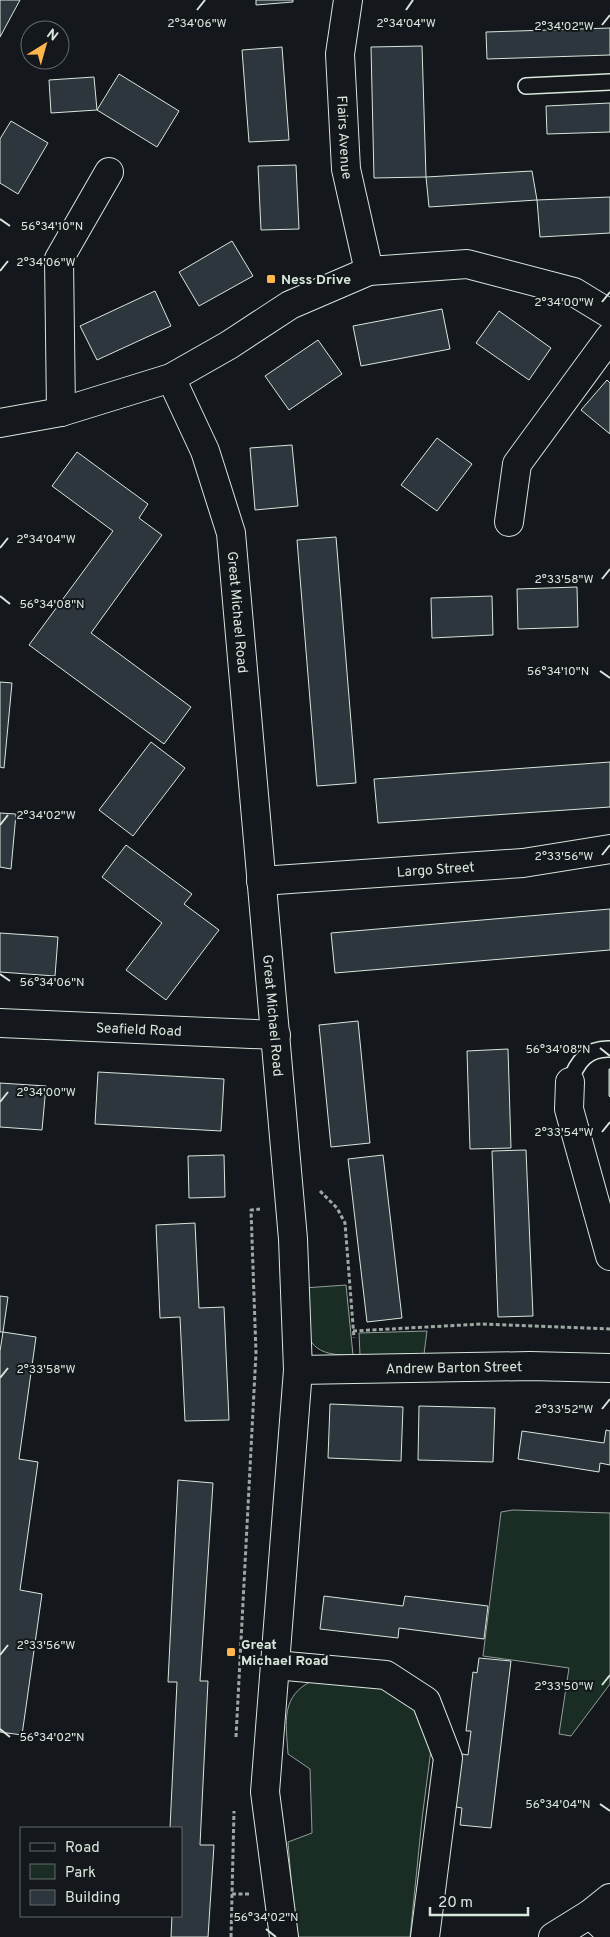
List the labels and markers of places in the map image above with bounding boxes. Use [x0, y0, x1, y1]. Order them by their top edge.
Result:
place label: Ness Drive [281, 272, 351, 289]
marker: Ness Drive [265, 273, 277, 285]
place label: Great Michael Road [241, 1637, 329, 1670]
marker: Great Michael Road [225, 1646, 237, 1658]

